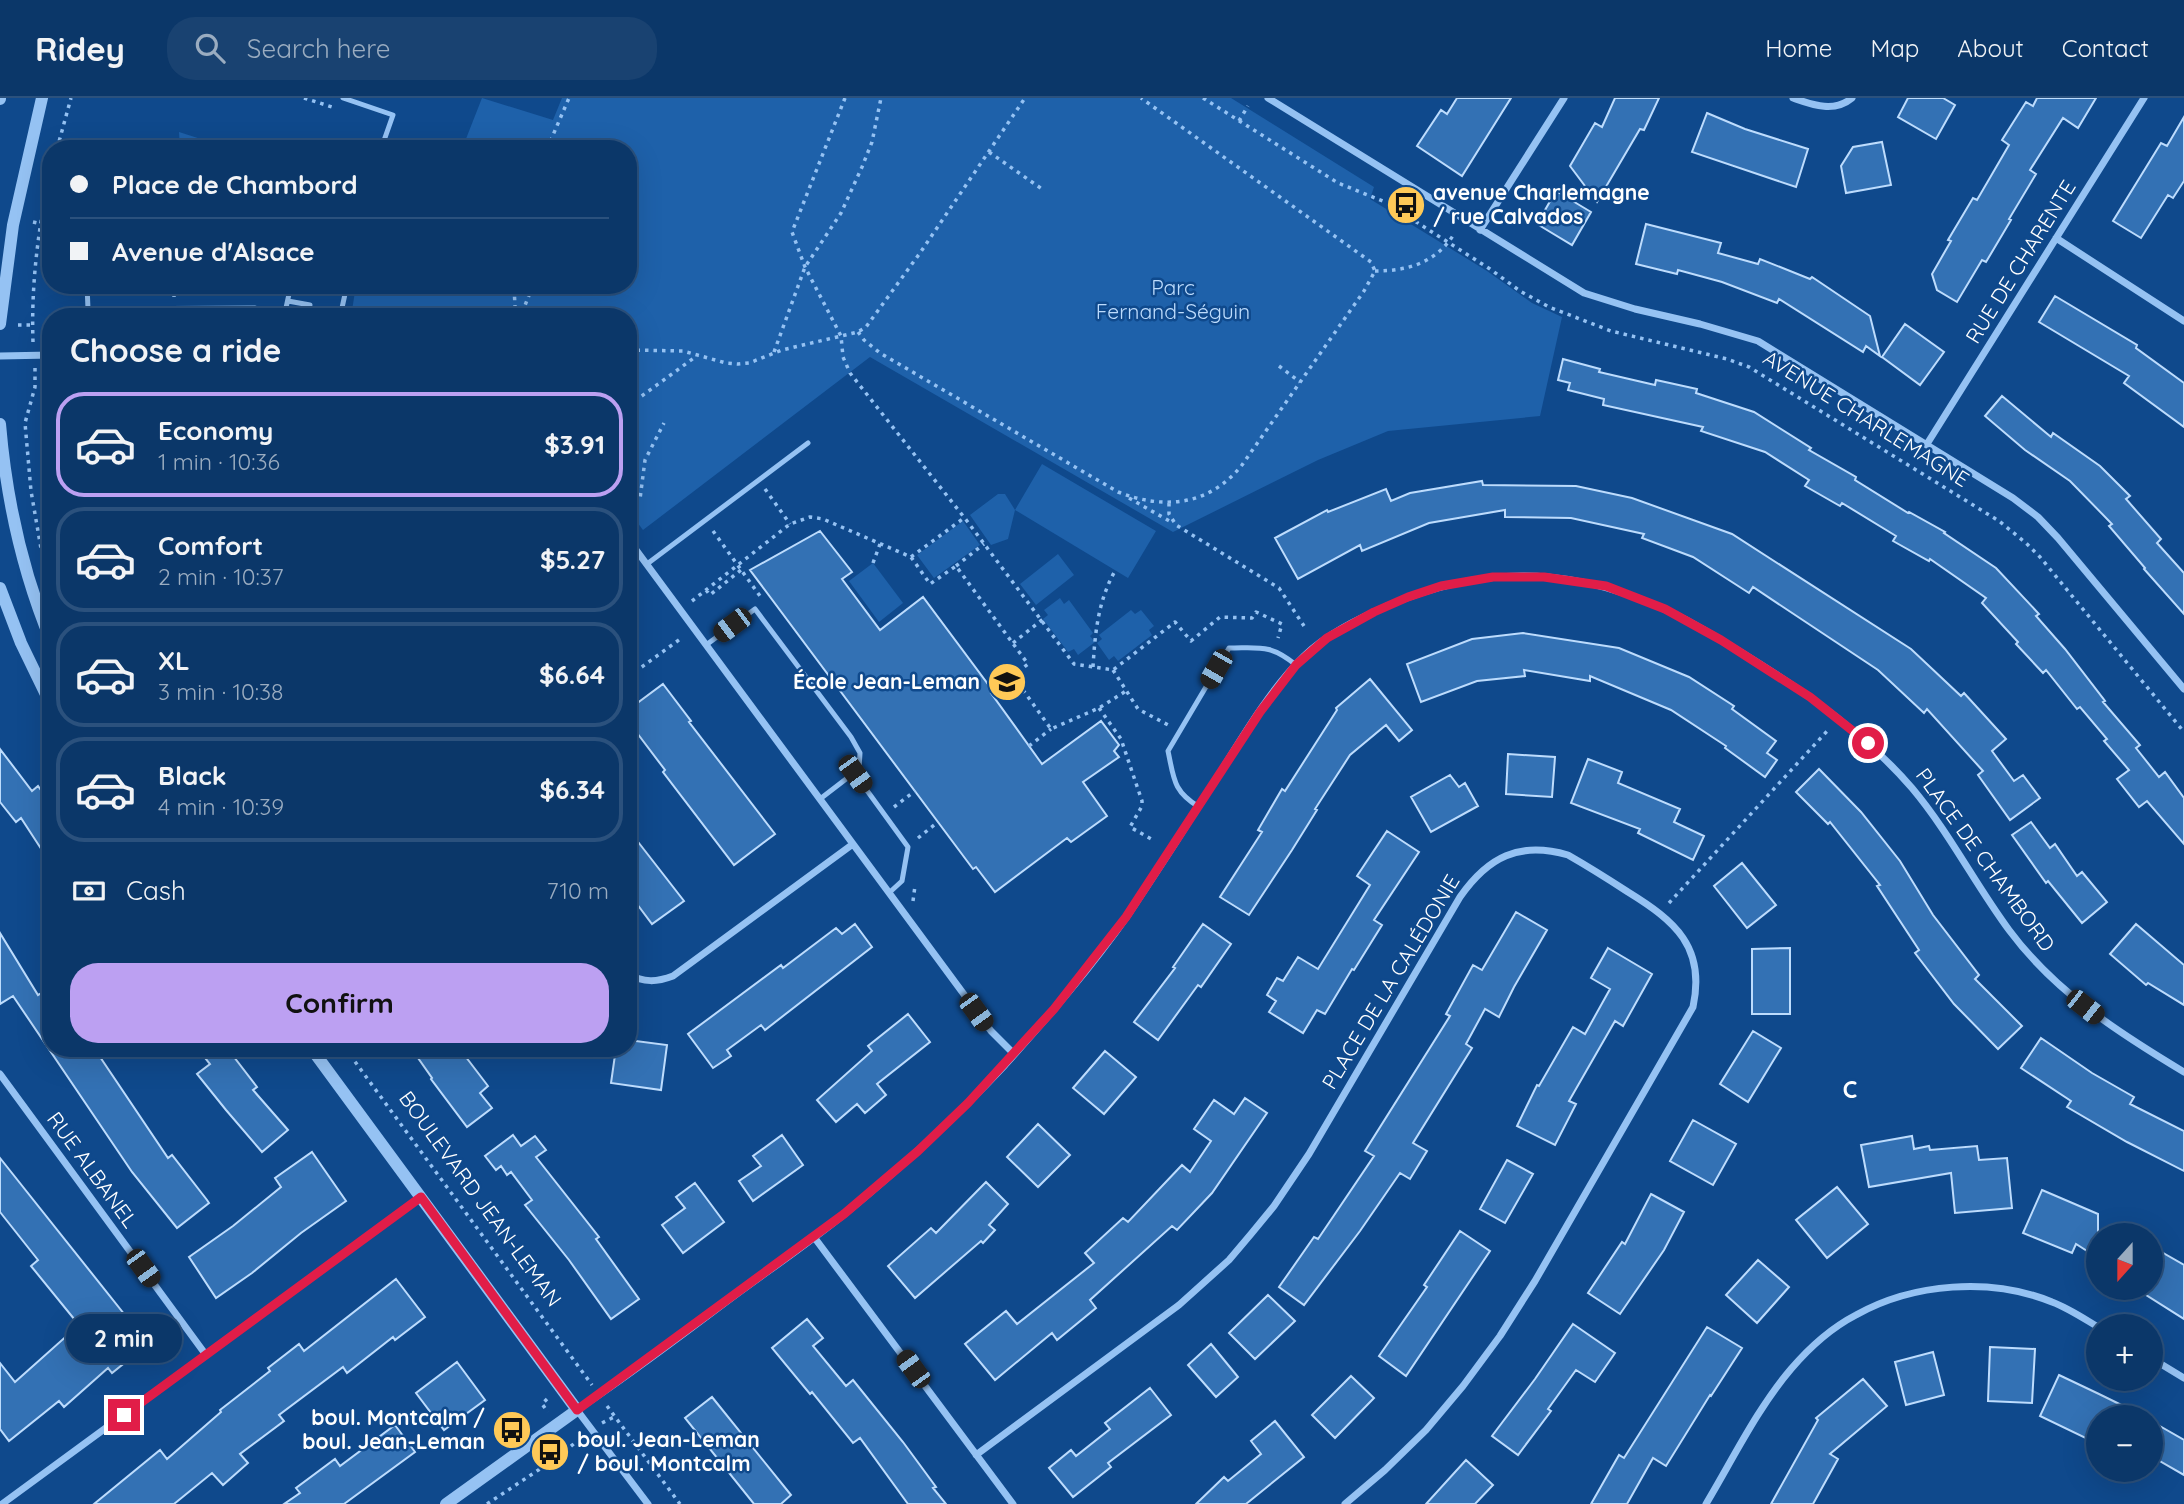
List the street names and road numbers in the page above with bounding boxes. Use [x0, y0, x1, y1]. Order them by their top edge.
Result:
street label: RUE DE CHARENTE [1959, 175, 2081, 348]
street label: AVENUE CHARLEMAGNE [1759, 344, 1974, 492]
street label: PLACE DE CHAMBORD [1911, 763, 2061, 956]
street label: PLACE DE LA CALÉDONIE [1316, 869, 1465, 1094]
street label: BOULEVARD JEAN-LEMAN [394, 1086, 568, 1311]
street label: RUE ALBANEL [42, 1106, 144, 1232]

